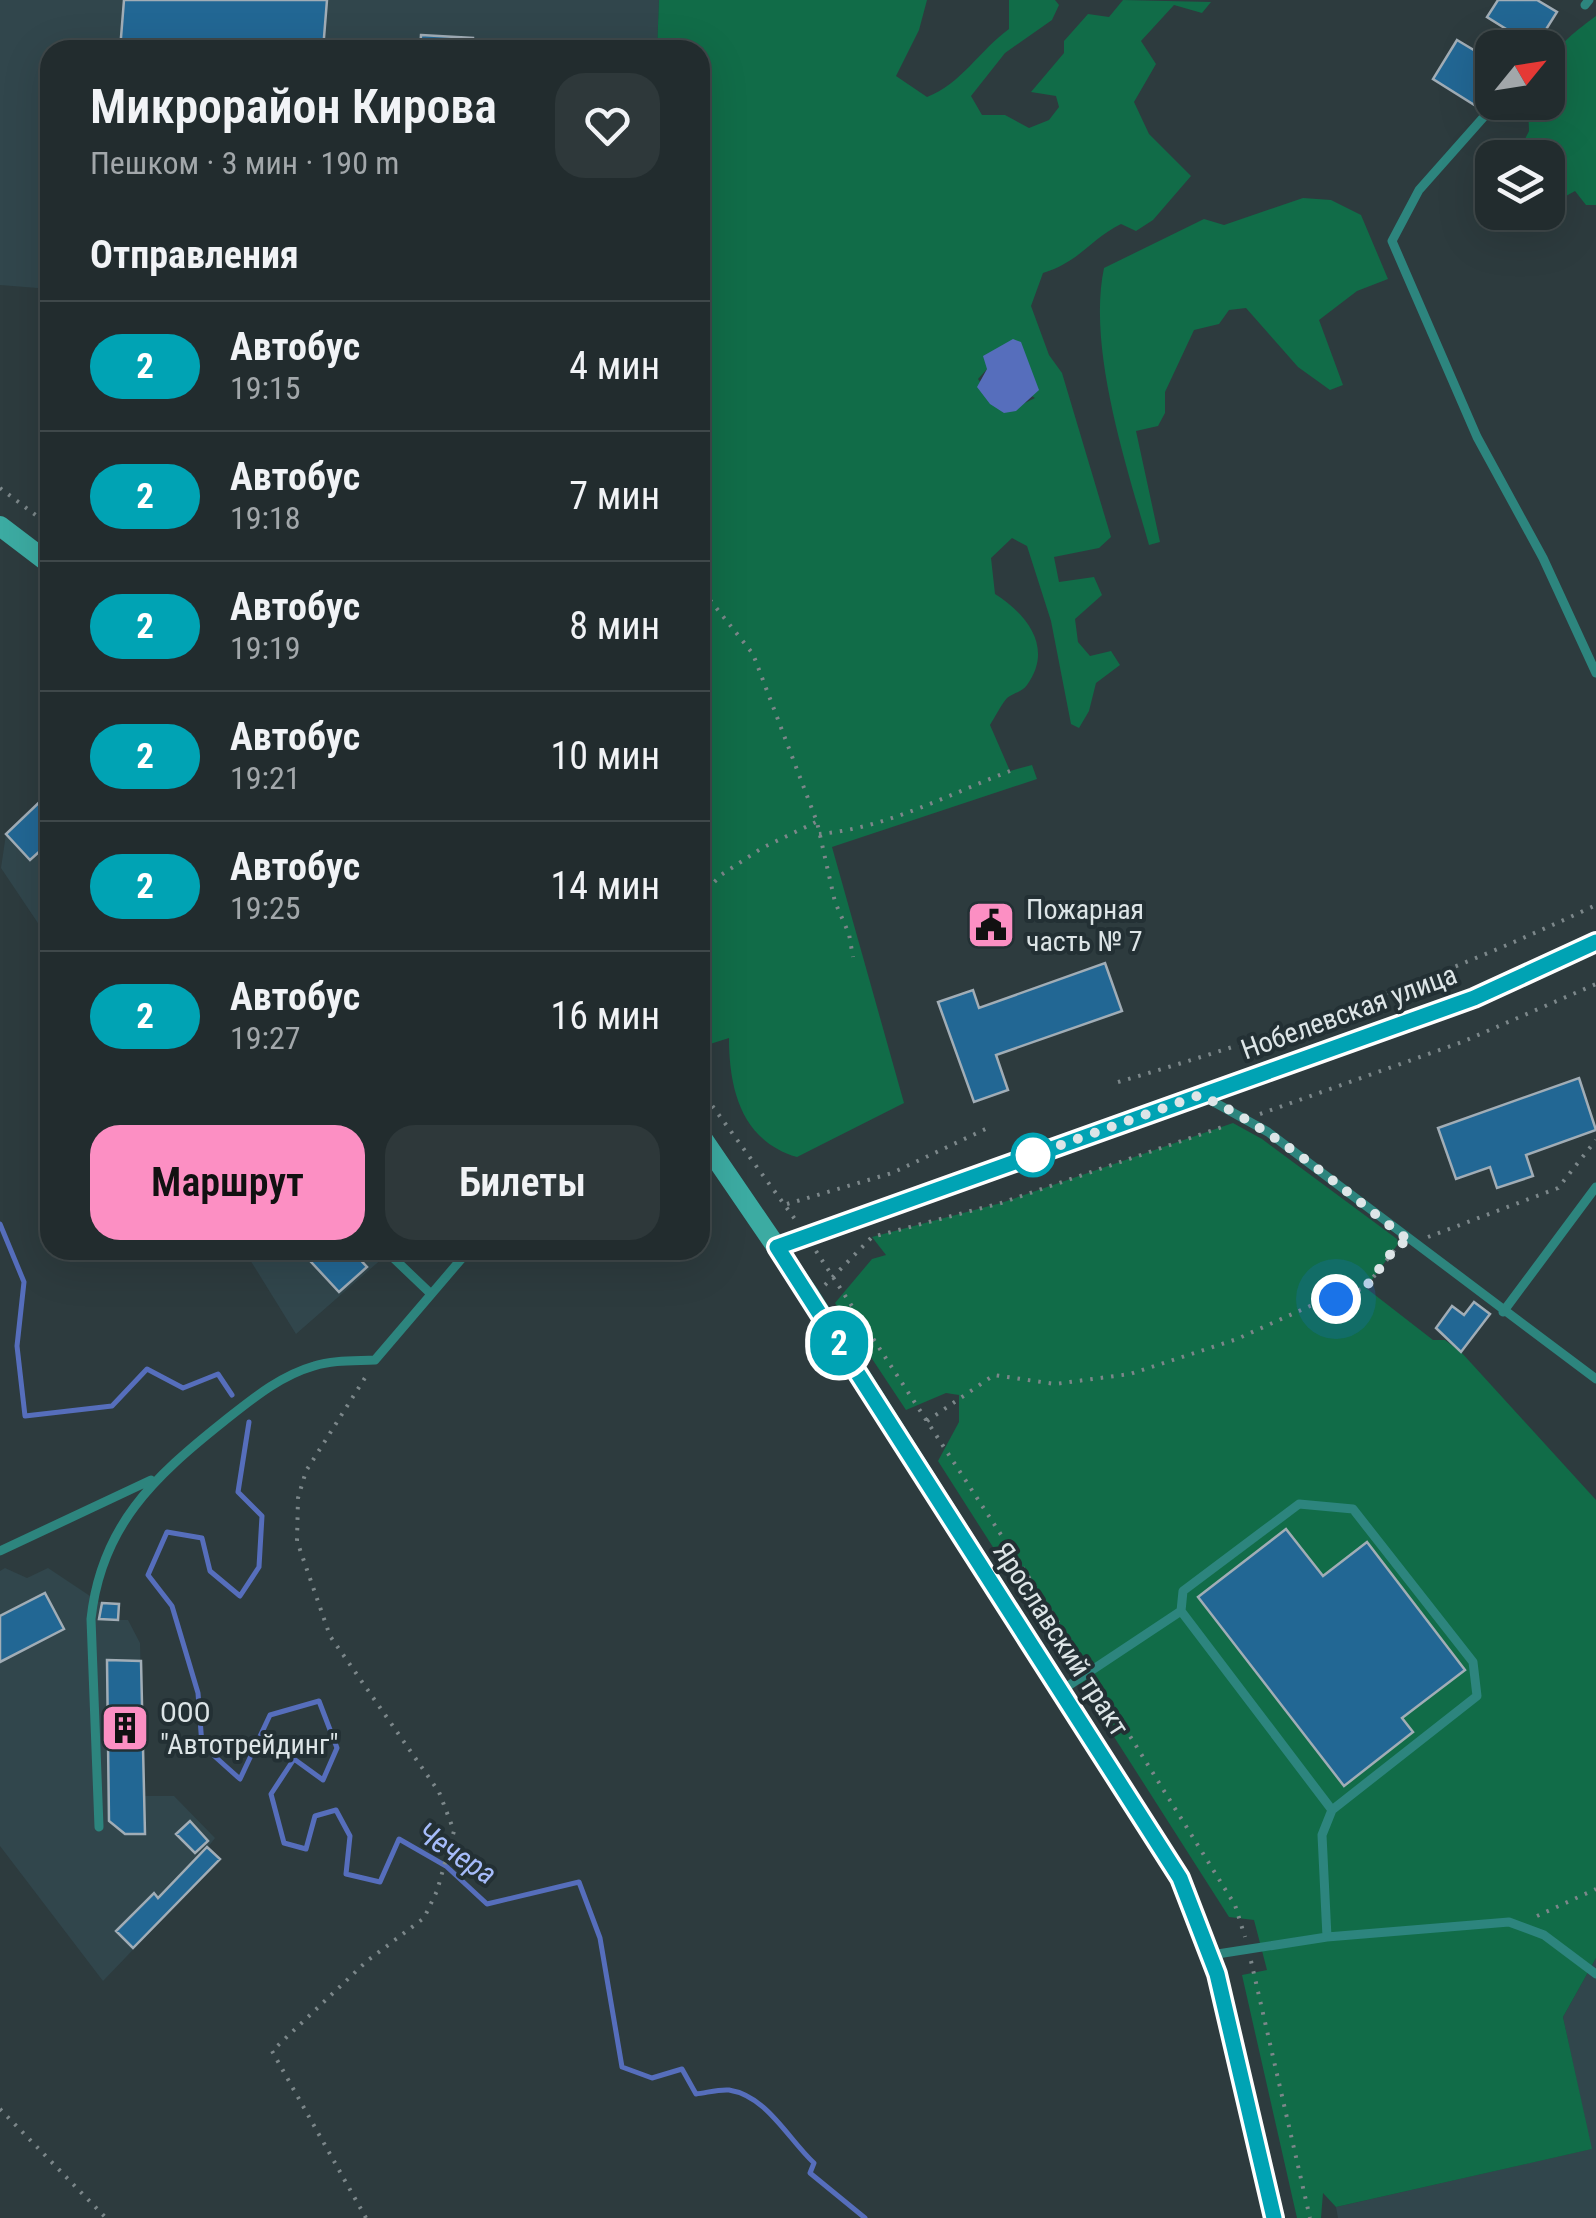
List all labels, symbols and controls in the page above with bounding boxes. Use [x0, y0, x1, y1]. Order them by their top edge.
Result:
north arrow [1475, 30, 1565, 120]
map controls [1475, 30, 1565, 230]
button: heart [555, 73, 660, 178]
text: Микрорайон Кирова [90, 78, 497, 135]
button: layers [1475, 140, 1565, 230]
text: Пешком · 3 мин · 190 m [90, 144, 399, 182]
text: Отправления [90, 233, 299, 277]
text: Автобус [230, 325, 360, 369]
text: 4 мин [569, 344, 660, 388]
text: 2 [136, 346, 154, 387]
text: 19:15 [230, 369, 301, 407]
text: Автобус [230, 455, 360, 499]
text: 7 мин [569, 474, 660, 518]
text: 2 [136, 476, 154, 517]
text: 19:18 [230, 499, 301, 537]
text: Автобус [230, 585, 360, 629]
text: 8 мин [569, 604, 660, 648]
text: 2 [136, 606, 154, 647]
text: 19:19 [230, 629, 301, 667]
text: Автобус [230, 715, 360, 759]
text: 10 мин [551, 734, 660, 778]
text: 2 [136, 736, 154, 777]
text: 19:21 [230, 759, 301, 797]
text: Автобус [230, 845, 360, 889]
text: 14 мин [551, 864, 660, 908]
text: 2 [136, 866, 154, 907]
text: 19:25 [230, 889, 301, 927]
place label: Пожарная часть № 7 [1026, 893, 1144, 958]
public building icon: Пожарная часть № 7 [965, 899, 1017, 951]
street label: Нобелевская улица [1237, 958, 1461, 1066]
text: Автобус [230, 975, 360, 1019]
text: 16 мин [551, 994, 660, 1038]
text: 2 [136, 996, 154, 1037]
text: 19:27 [230, 1019, 301, 1057]
button: Маршрут [90, 1125, 365, 1240]
button: Билеты [385, 1125, 660, 1240]
unlabelled marker [1012, 1134, 1054, 1176]
your location [1311, 1274, 1361, 1324]
line badge: 2 [806, 1310, 872, 1376]
text: 2 [830, 1323, 848, 1364]
street label: Ярославский тракт [986, 1536, 1136, 1742]
place label: ООО "Автотрейдинг" [160, 1696, 339, 1761]
building icon: ООО "Автотрейдинг" [99, 1702, 151, 1754]
water label: Чечера [411, 1815, 503, 1891]

